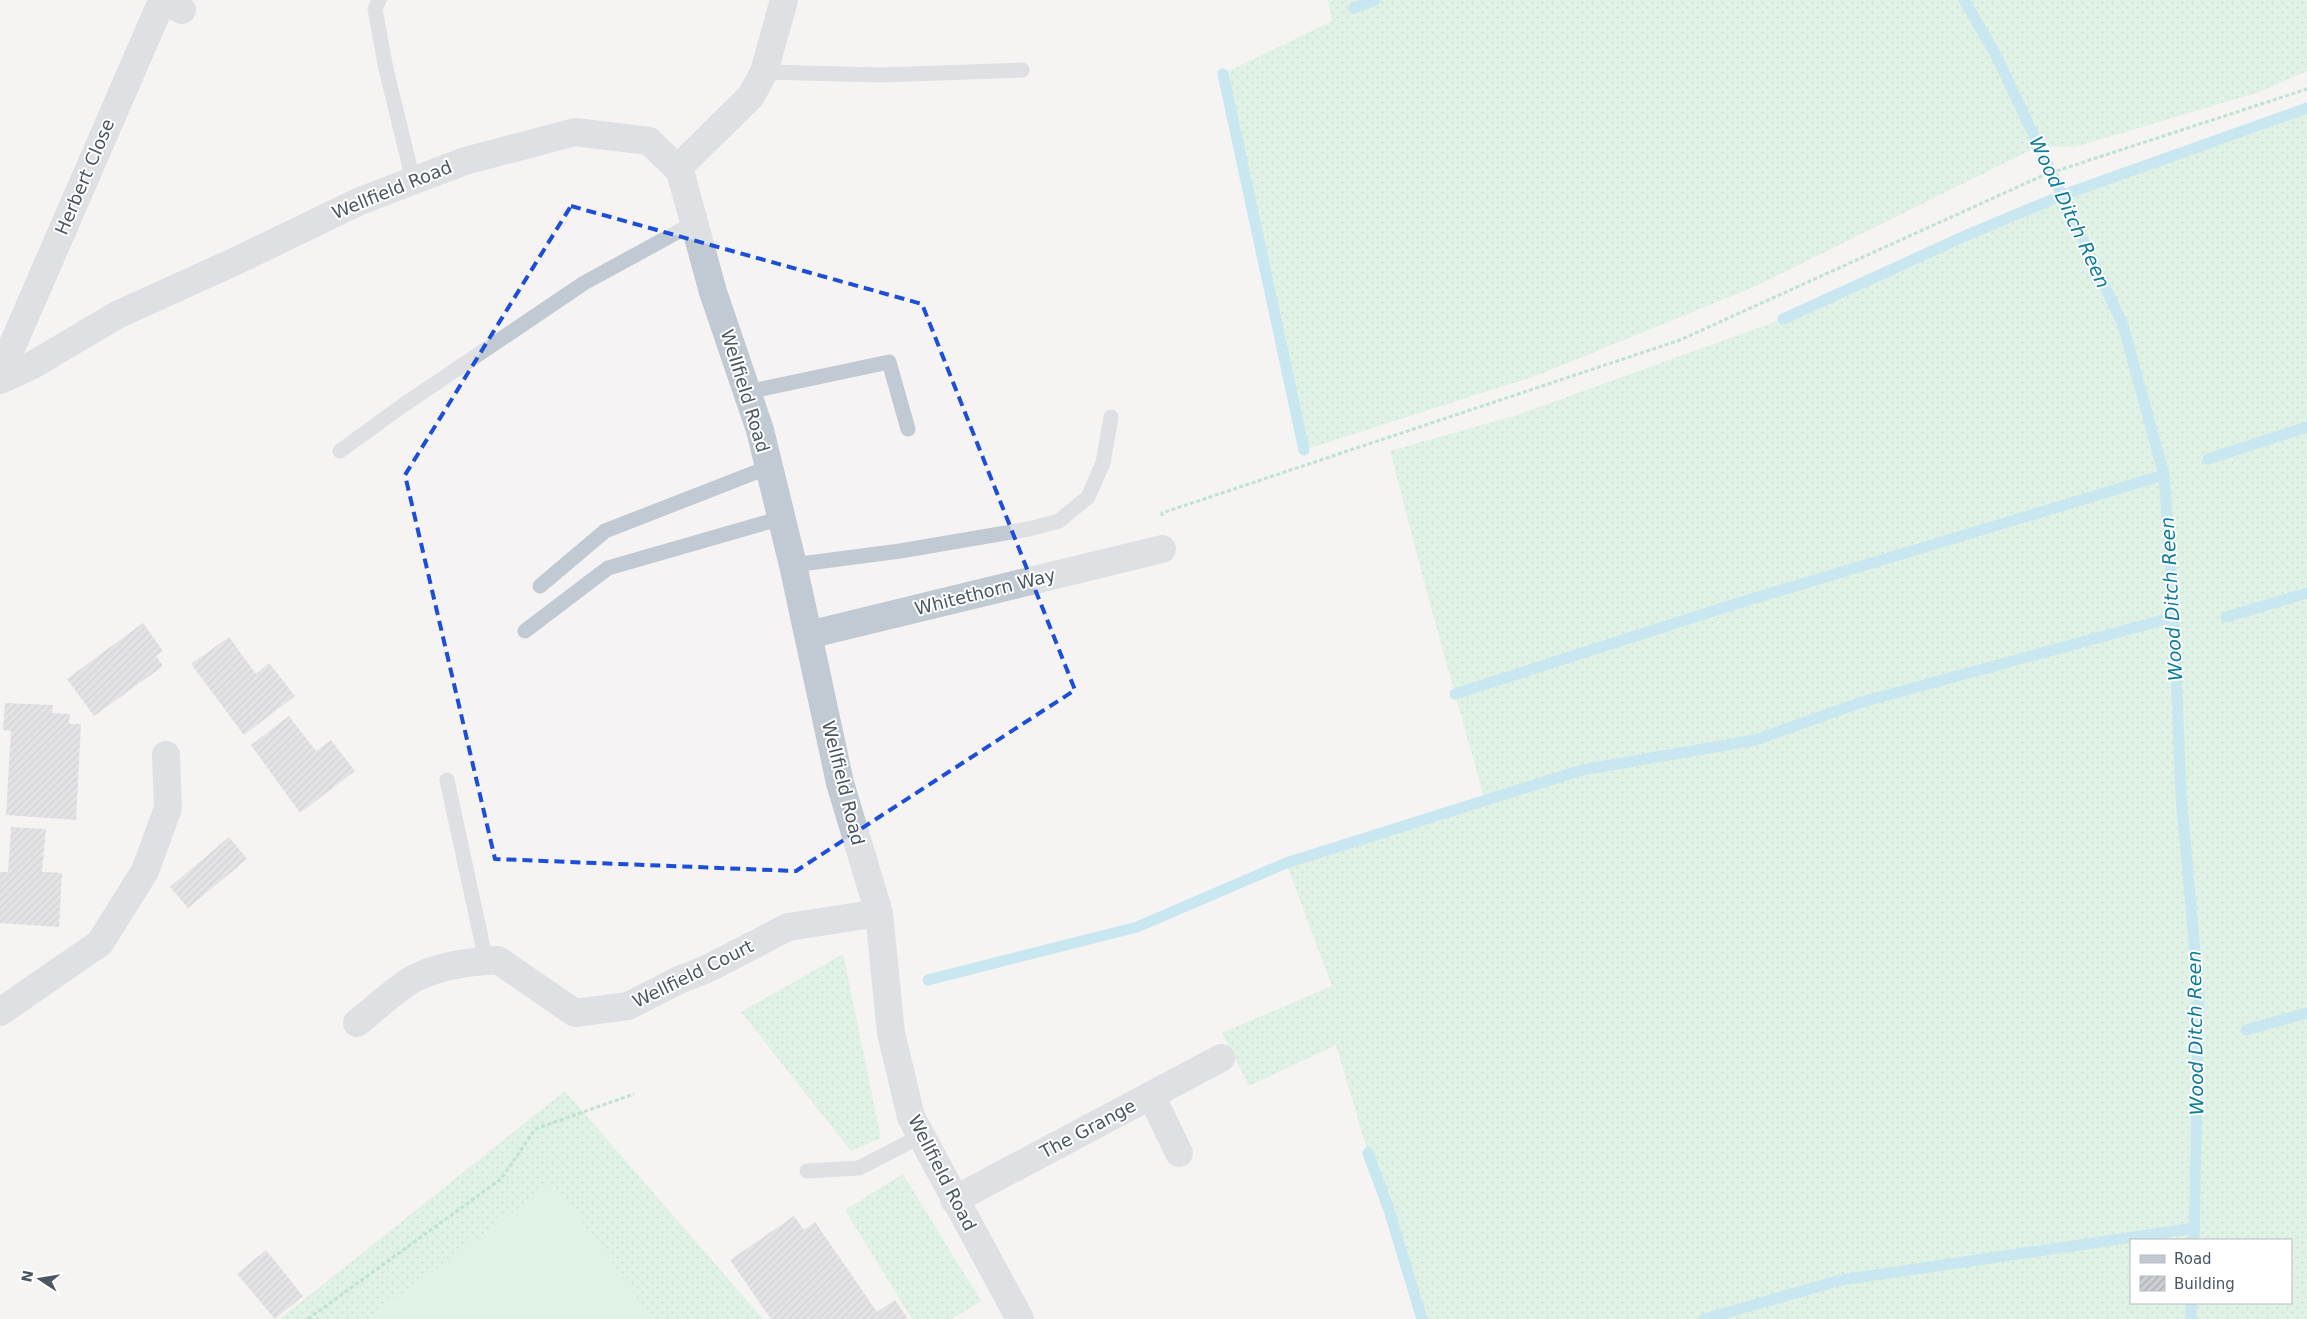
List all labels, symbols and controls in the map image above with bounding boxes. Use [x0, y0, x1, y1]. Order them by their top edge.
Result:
street label: Herbert Close [51, 116, 118, 238]
water label: Wood Ditch Reen [2025, 133, 2115, 291]
street label: Wellfield Road [329, 156, 455, 223]
street label: Wellfield Road [717, 327, 774, 455]
water label: Wood Ditch Reen [2156, 516, 2186, 682]
street label: Whitethorn Way [912, 564, 1058, 619]
street label: Wellfield Road [818, 718, 869, 847]
street label: Wellfield Court [629, 935, 757, 1012]
water label: Wood Ditch Reen [2183, 950, 2207, 1116]
street label: The Grange [1035, 1095, 1139, 1163]
street label: Wellfield Road [904, 1111, 981, 1234]
legend [2130, 1239, 2292, 1304]
text: Road [2174, 1250, 2212, 1268]
north arrow [15, 1254, 65, 1304]
text: N [18, 1269, 36, 1284]
text: Building [2174, 1275, 2235, 1293]

